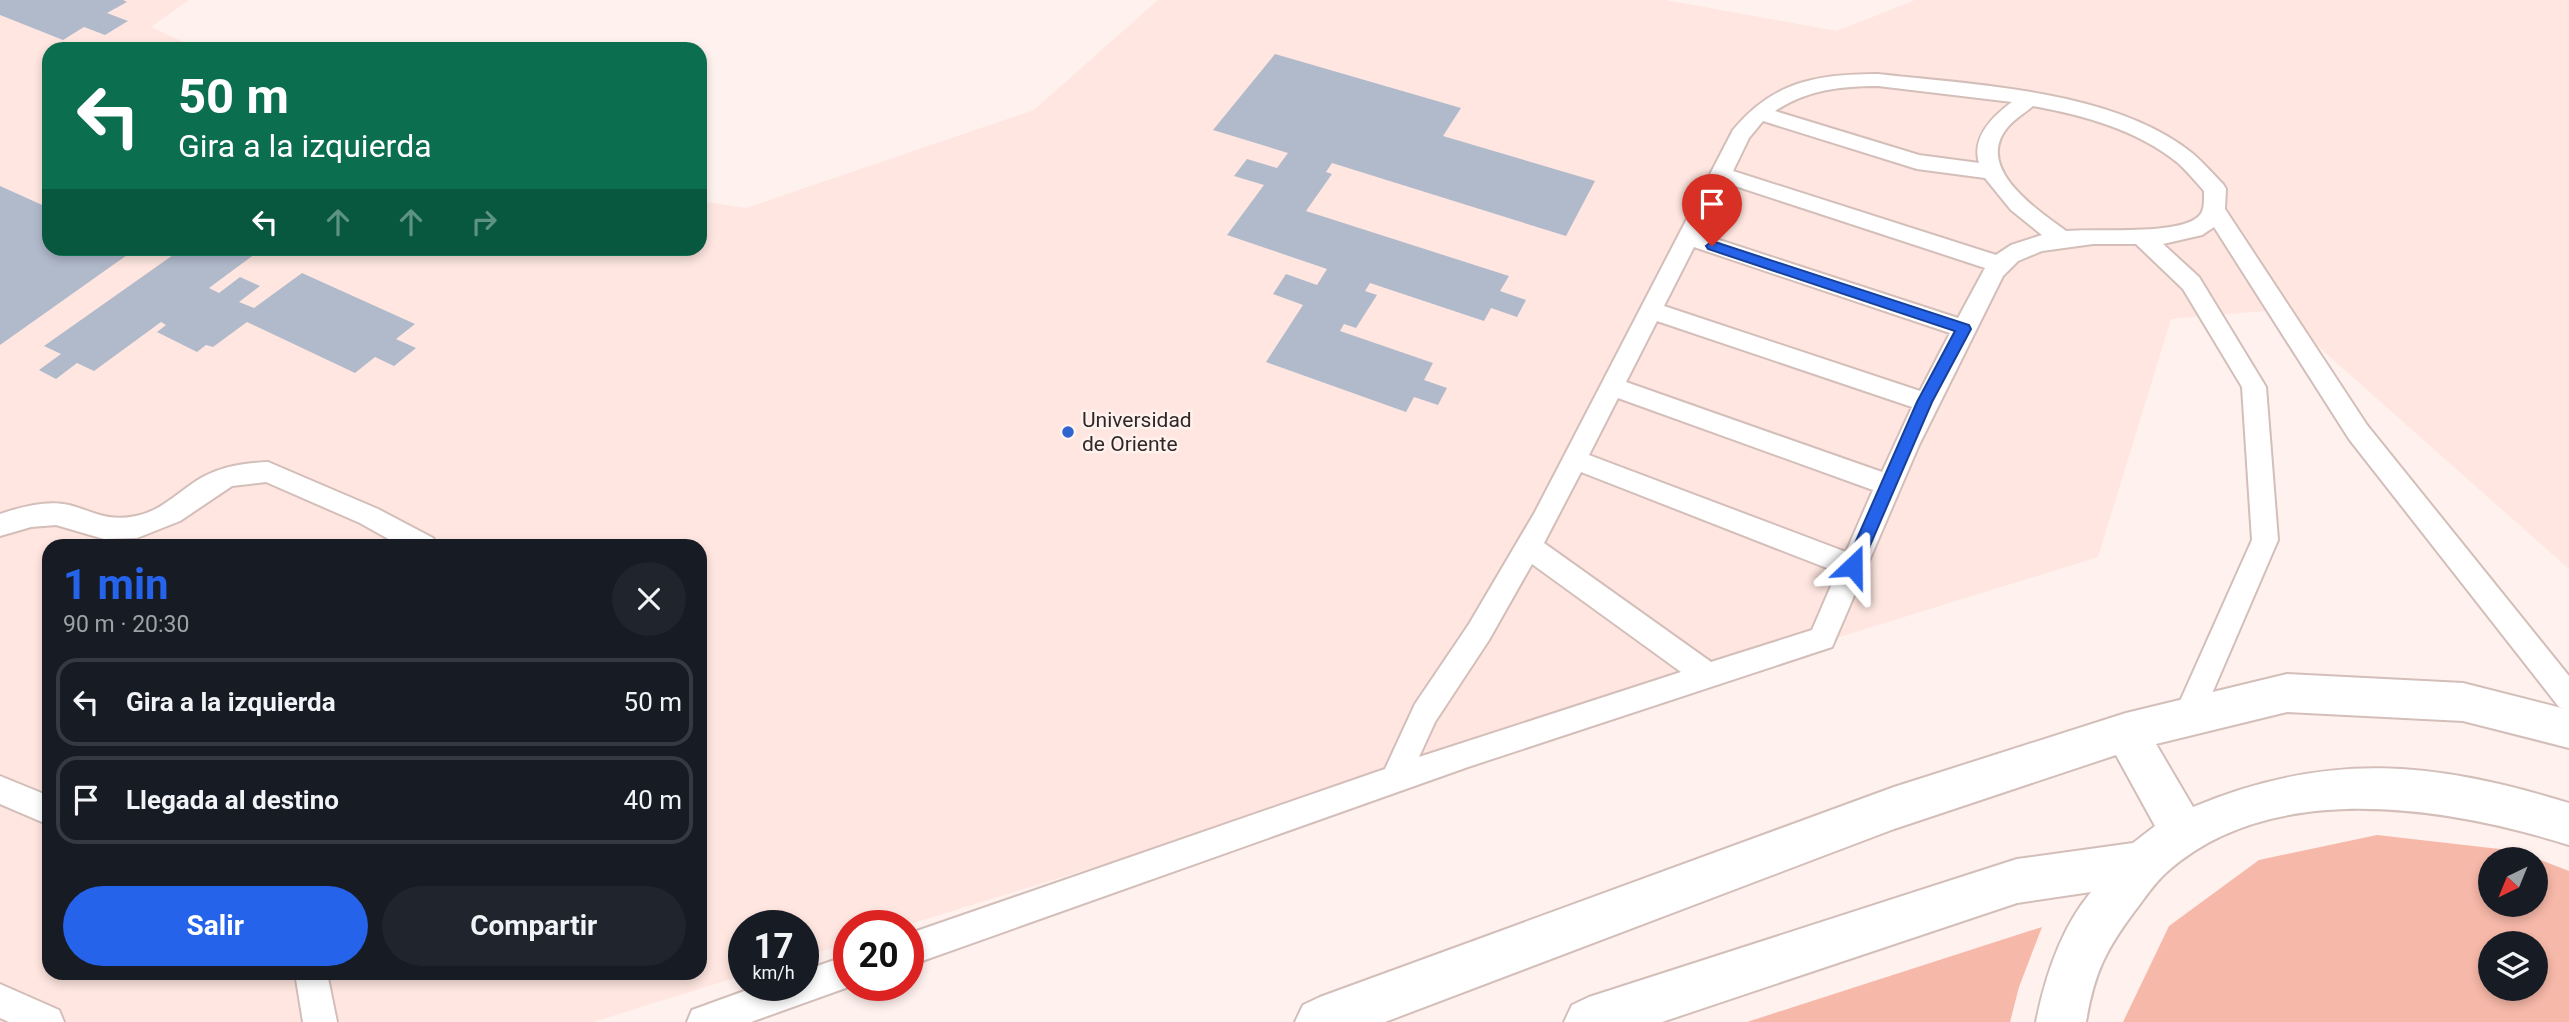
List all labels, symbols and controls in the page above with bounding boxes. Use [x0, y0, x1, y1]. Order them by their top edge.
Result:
text: 50 m [178, 68, 289, 125]
icon: left [63, 70, 154, 161]
text: Gira a la izquierda [178, 127, 432, 165]
pin [1682, 174, 1742, 246]
icon: arrive [1693, 185, 1731, 223]
icon: left [246, 203, 284, 241]
icon: ahead [319, 203, 357, 241]
icon: ahead [392, 203, 430, 241]
icon: right [465, 203, 503, 241]
place label: Universidad de Oriente [1082, 408, 1192, 456]
marker: Universidad de Oriente [1060, 424, 1076, 440]
position arrow [1816, 529, 1890, 603]
text: 1 min [63, 560, 169, 609]
button: close [612, 562, 686, 636]
text: 90 m · 20:30 [63, 611, 189, 638]
icon: left [67, 683, 105, 721]
text: Gira a la izquierda [126, 687, 336, 717]
text: 50 m [624, 687, 682, 717]
icon: arrive [67, 781, 105, 819]
text: Llegada al destino [126, 785, 339, 815]
text: 40 m [624, 785, 682, 815]
north arrow [2478, 847, 2548, 917]
map controls [2478, 847, 2548, 1001]
button: Salir [63, 886, 368, 966]
button: Compartir [382, 886, 686, 966]
speed limit sign: 20 [833, 910, 924, 1001]
text: 17 [753, 926, 794, 967]
button: layers [2478, 931, 2548, 1001]
text: km/h [752, 962, 795, 983]

